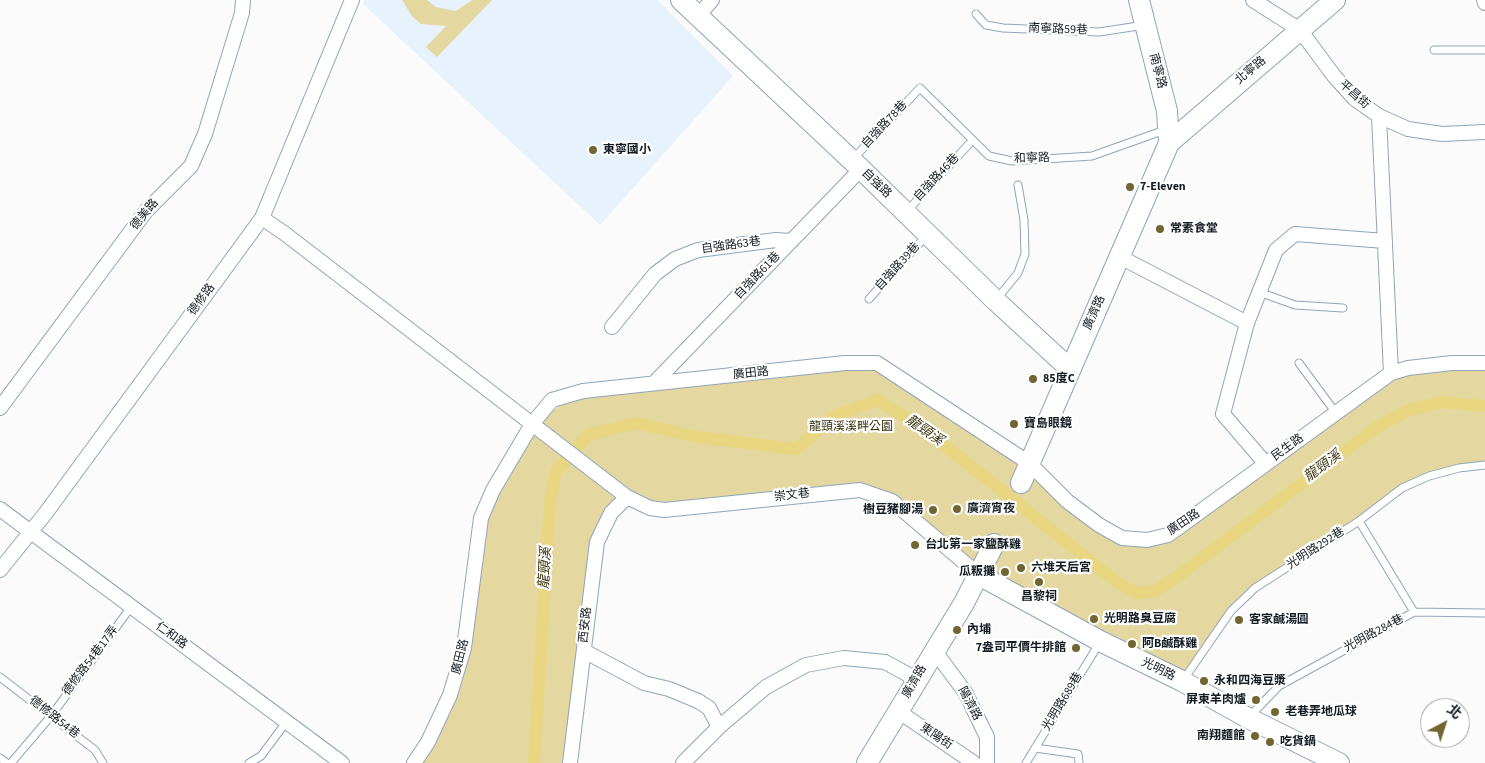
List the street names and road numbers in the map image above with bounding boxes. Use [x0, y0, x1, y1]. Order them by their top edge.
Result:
street label: 南寧路59巷 [1028, 22, 1088, 38]
street label: 南寧路 [1146, 52, 1168, 90]
street label: 北寧路 [1233, 54, 1269, 88]
street label: 平昌街 [1336, 78, 1372, 112]
street label: 自強路78巷 [859, 98, 911, 152]
street label: 自強路46巷 [911, 151, 963, 205]
street label: 和寧路 [1014, 151, 1050, 167]
street label: 自強路 [858, 166, 894, 202]
street label: 德美路 [128, 197, 162, 233]
street label: 自強路63巷 [700, 235, 762, 257]
street label: 自強路39巷 [873, 240, 923, 294]
street label: 自強路61巷 [732, 249, 784, 303]
street label: 德修路 [186, 281, 218, 319]
street label: 廣濟路 [1081, 294, 1109, 332]
street label: 廣田路 [732, 365, 770, 383]
street label: 民生路 [1269, 432, 1307, 464]
street label: 崇文巷 [773, 487, 811, 505]
street label: 廣田路 [1165, 507, 1203, 539]
street label: 光明路292巷 [1284, 525, 1348, 573]
street label: 西安路 [577, 606, 595, 644]
street label: 光明路284巷 [1342, 612, 1406, 656]
street label: 仁和路 [152, 620, 190, 652]
street label: 德修路54巷17弄 [60, 623, 122, 699]
street label: 廣田路 [450, 638, 472, 676]
street label: 光明路 [1139, 656, 1177, 684]
street label: 廣濟路 [900, 663, 930, 701]
street label: 光明路689巷 [1040, 670, 1086, 734]
street label: 陽濟路 [954, 685, 984, 723]
street label: 德修路54巷 [26, 694, 82, 742]
street label: 東陽街 [917, 721, 955, 753]

